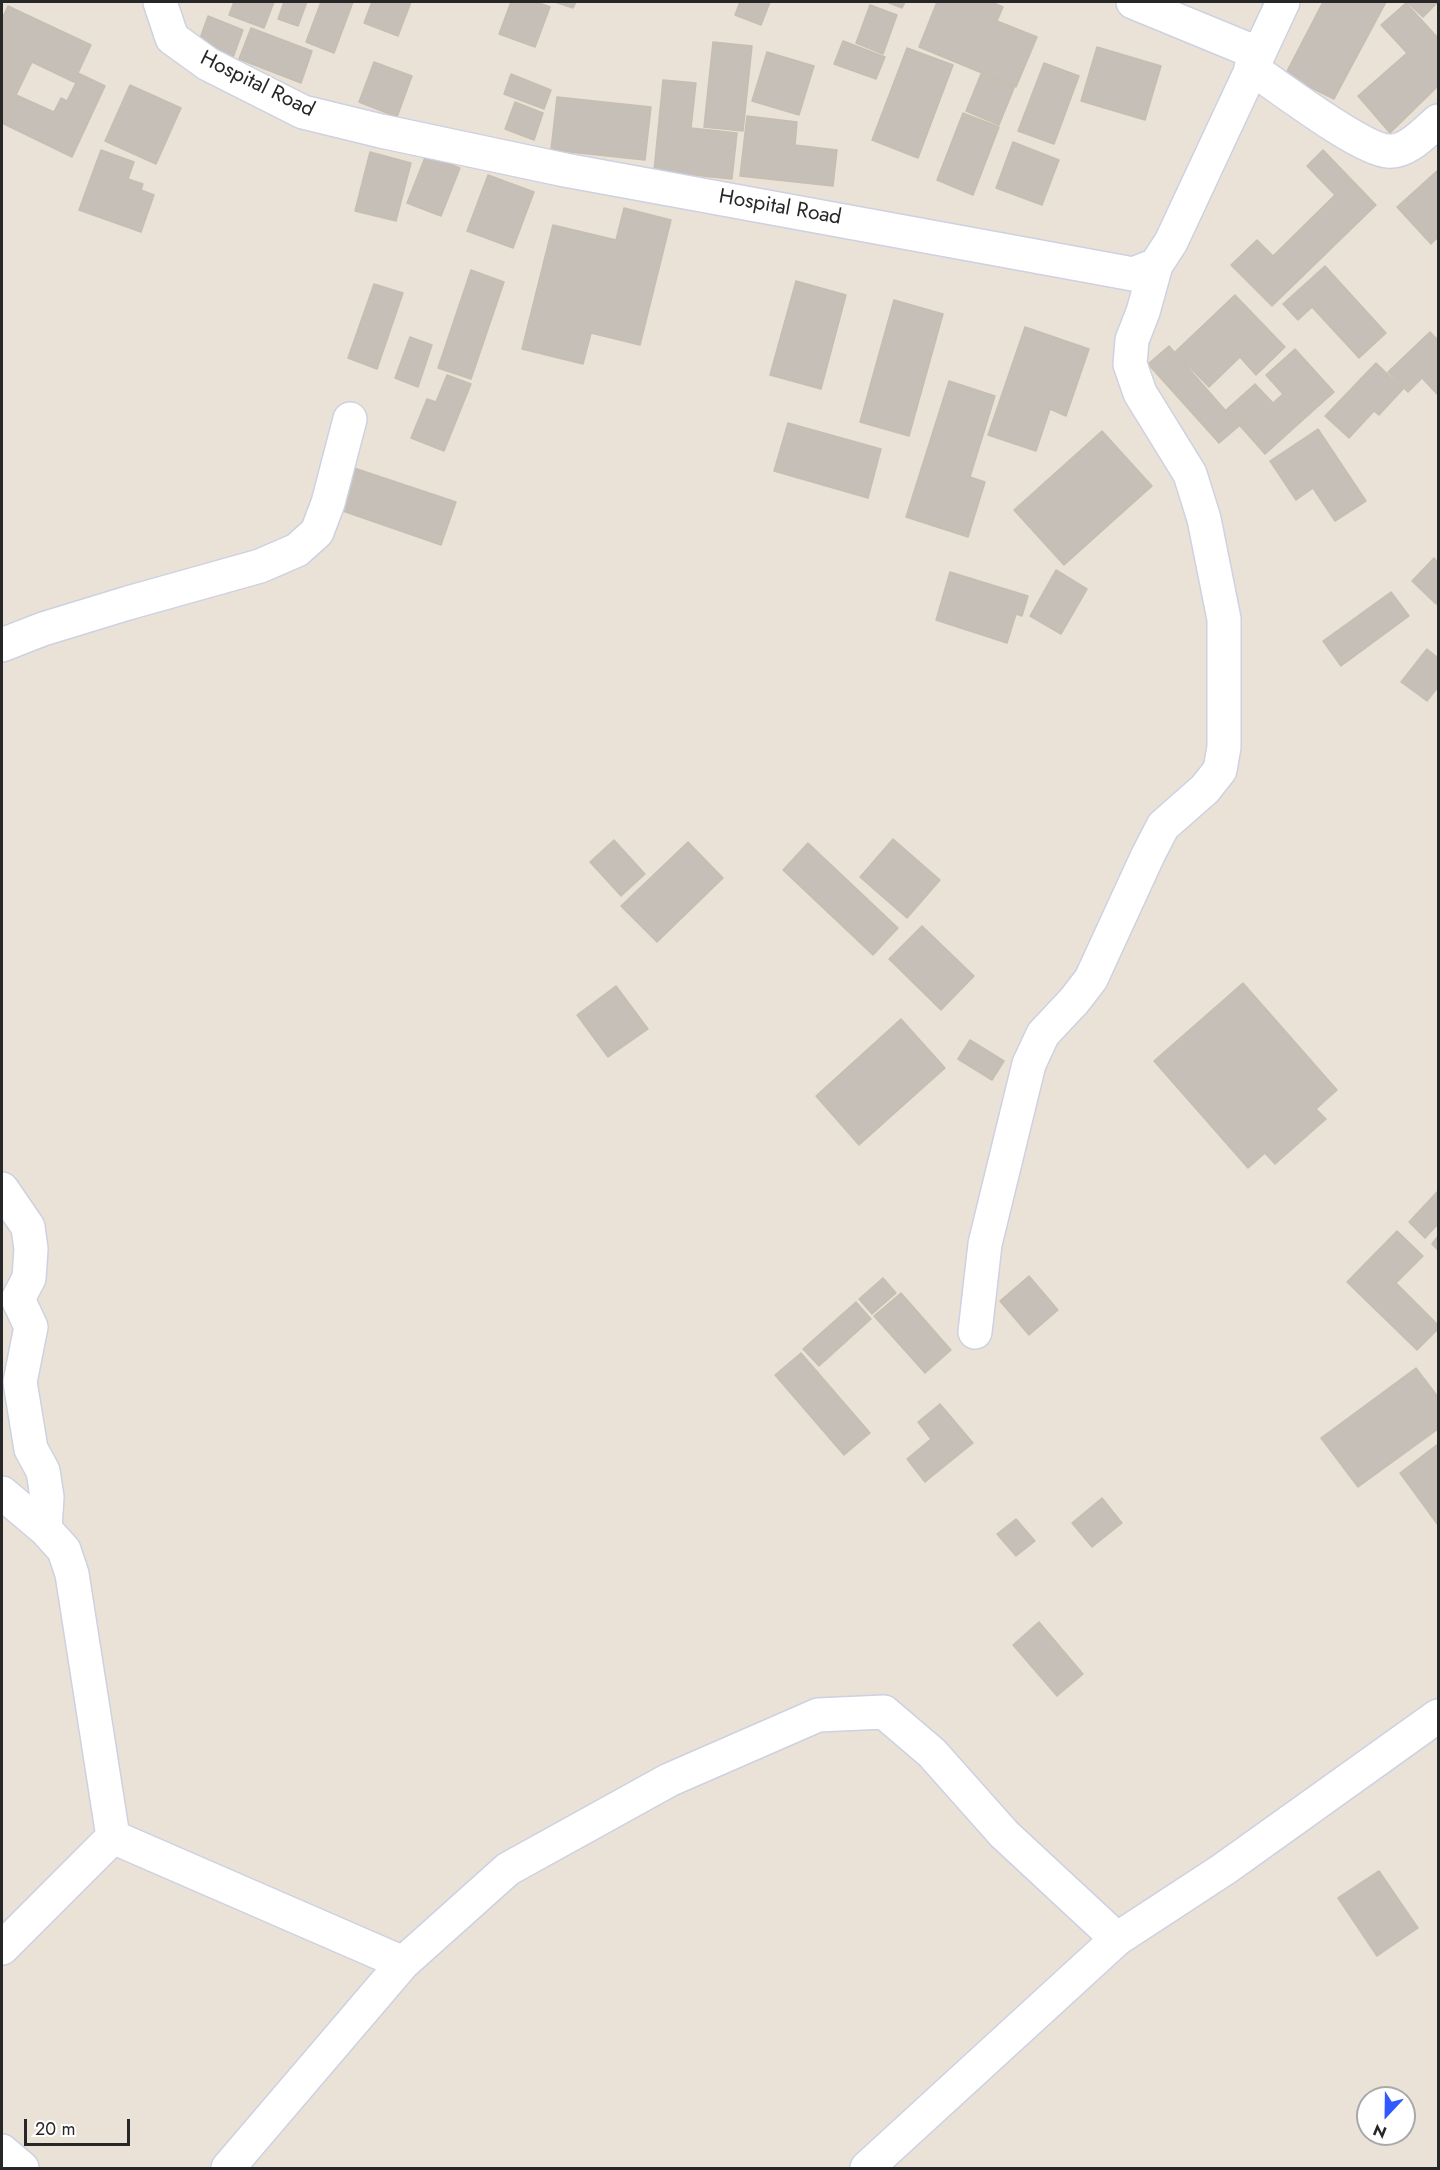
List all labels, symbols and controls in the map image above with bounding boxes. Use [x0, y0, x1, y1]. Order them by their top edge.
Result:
street label: Hospital Road [196, 47, 318, 123]
street label: Hospital Road [717, 185, 843, 231]
north arrow [1356, 2086, 1416, 2146]
scale bar [27, 2107, 134, 2145]
text: 20 m [35, 2116, 75, 2142]
text: N [1370, 2118, 1390, 2144]

